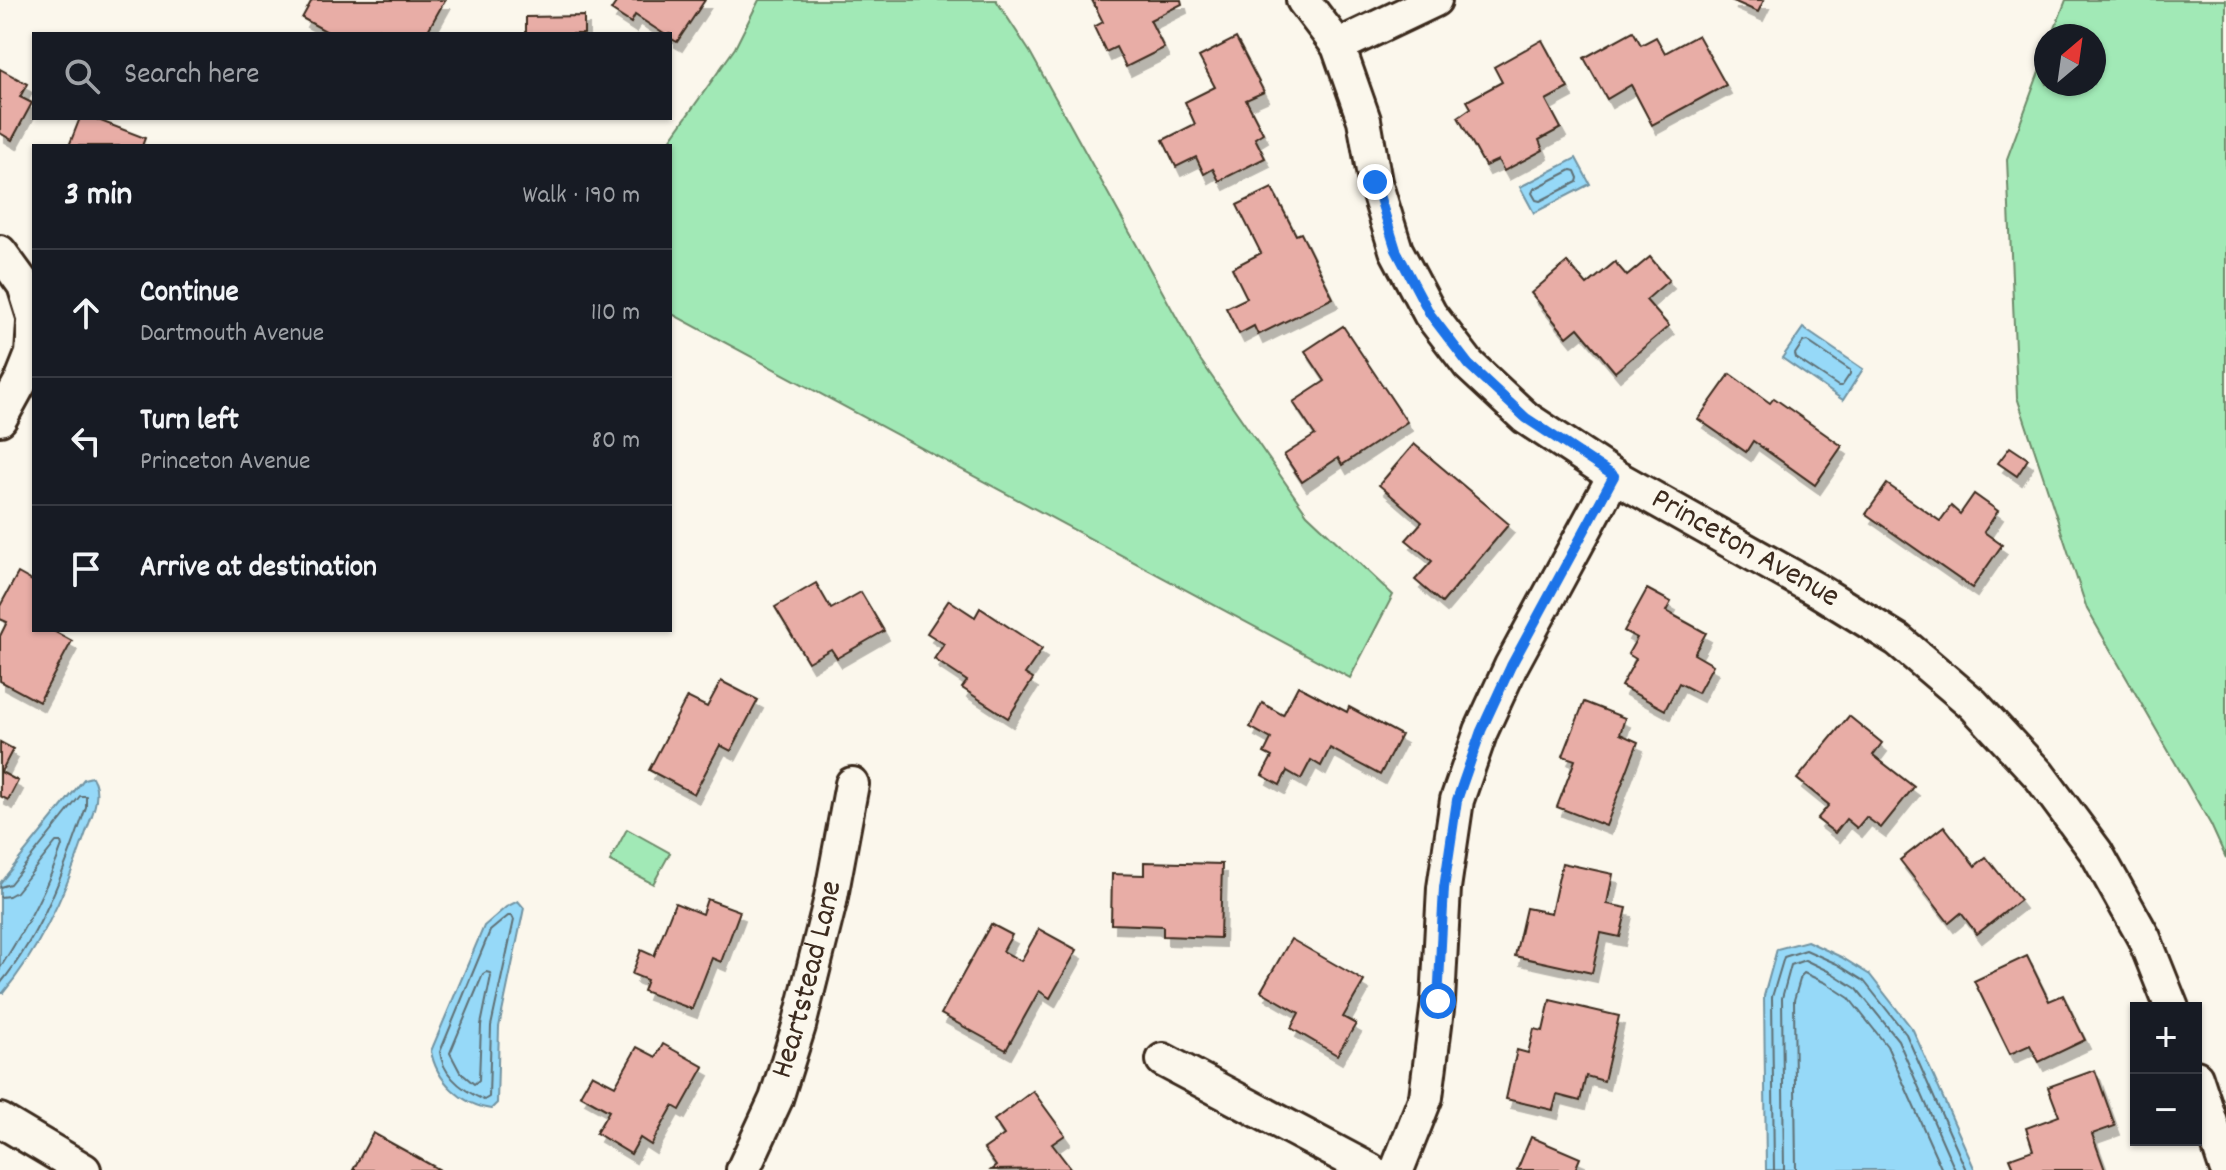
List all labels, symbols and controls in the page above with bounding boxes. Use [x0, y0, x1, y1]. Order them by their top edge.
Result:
north arrow [2034, 24, 2106, 96]
search box [32, 32, 672, 120]
icon: search [60, 54, 104, 98]
text: Search here [124, 55, 260, 98]
route end [1357, 164, 1393, 200]
text: 3 min [64, 172, 132, 221]
text: Walk · 190 m [523, 178, 640, 215]
text: Continue [140, 273, 239, 316]
icon: ahead [64, 291, 108, 335]
text: 110 m [591, 295, 640, 332]
text: Dartmouth Avenue [140, 316, 324, 353]
text: Turn left [140, 401, 239, 444]
icon: left [64, 419, 108, 463]
text: 80 m [592, 423, 640, 460]
text: Princeton Avenue [140, 444, 310, 481]
street label: Princeton Avenue [1642, 478, 1848, 621]
icon: arrive [64, 547, 108, 591]
text: Arrive at destination [140, 548, 377, 591]
street label: Heartstead Lane [761, 877, 856, 1085]
route start [1420, 983, 1456, 1019]
map controls [2130, 1002, 2202, 1146]
button: + [2130, 1002, 2202, 1074]
button: − [2130, 1074, 2202, 1146]

